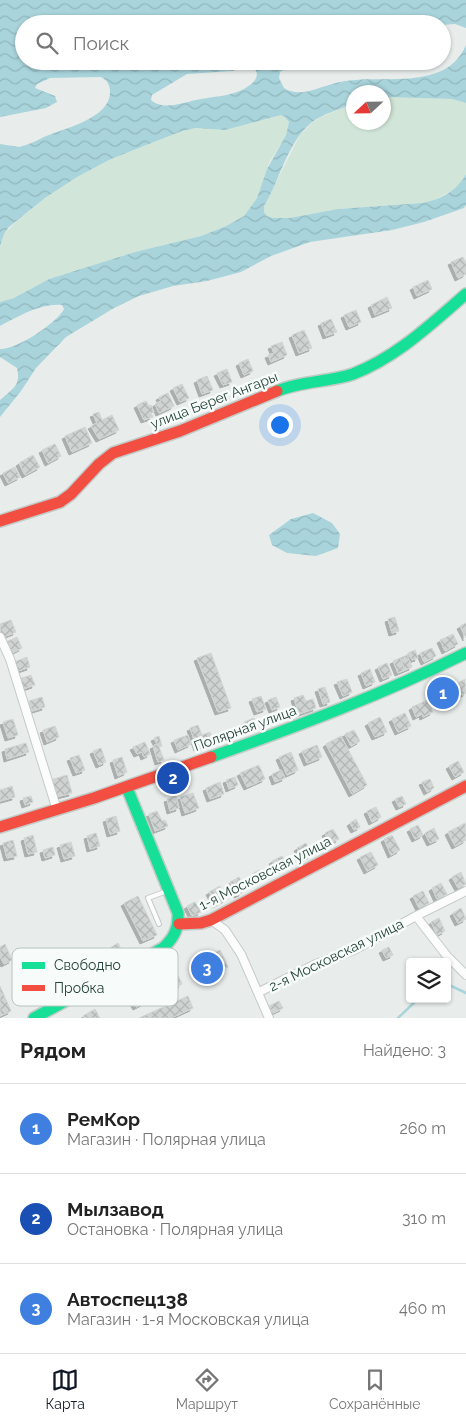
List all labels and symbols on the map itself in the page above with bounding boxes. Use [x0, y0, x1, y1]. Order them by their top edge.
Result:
north arrow [346, 85, 391, 130]
street label: улица Берег Ангары [148, 368, 280, 432]
your location [267, 412, 293, 438]
pin: 1 [427, 674, 459, 712]
street label: Полярная улица [192, 702, 298, 754]
pin: 2 [157, 759, 189, 797]
street label: 1-я Московская улица [196, 833, 334, 913]
street label: 2-я Московская улица [266, 915, 406, 995]
legend [12, 948, 178, 1006]
pin: 3 [191, 949, 223, 987]
text: Свободно [54, 957, 121, 973]
text: Пробка [54, 980, 104, 996]

